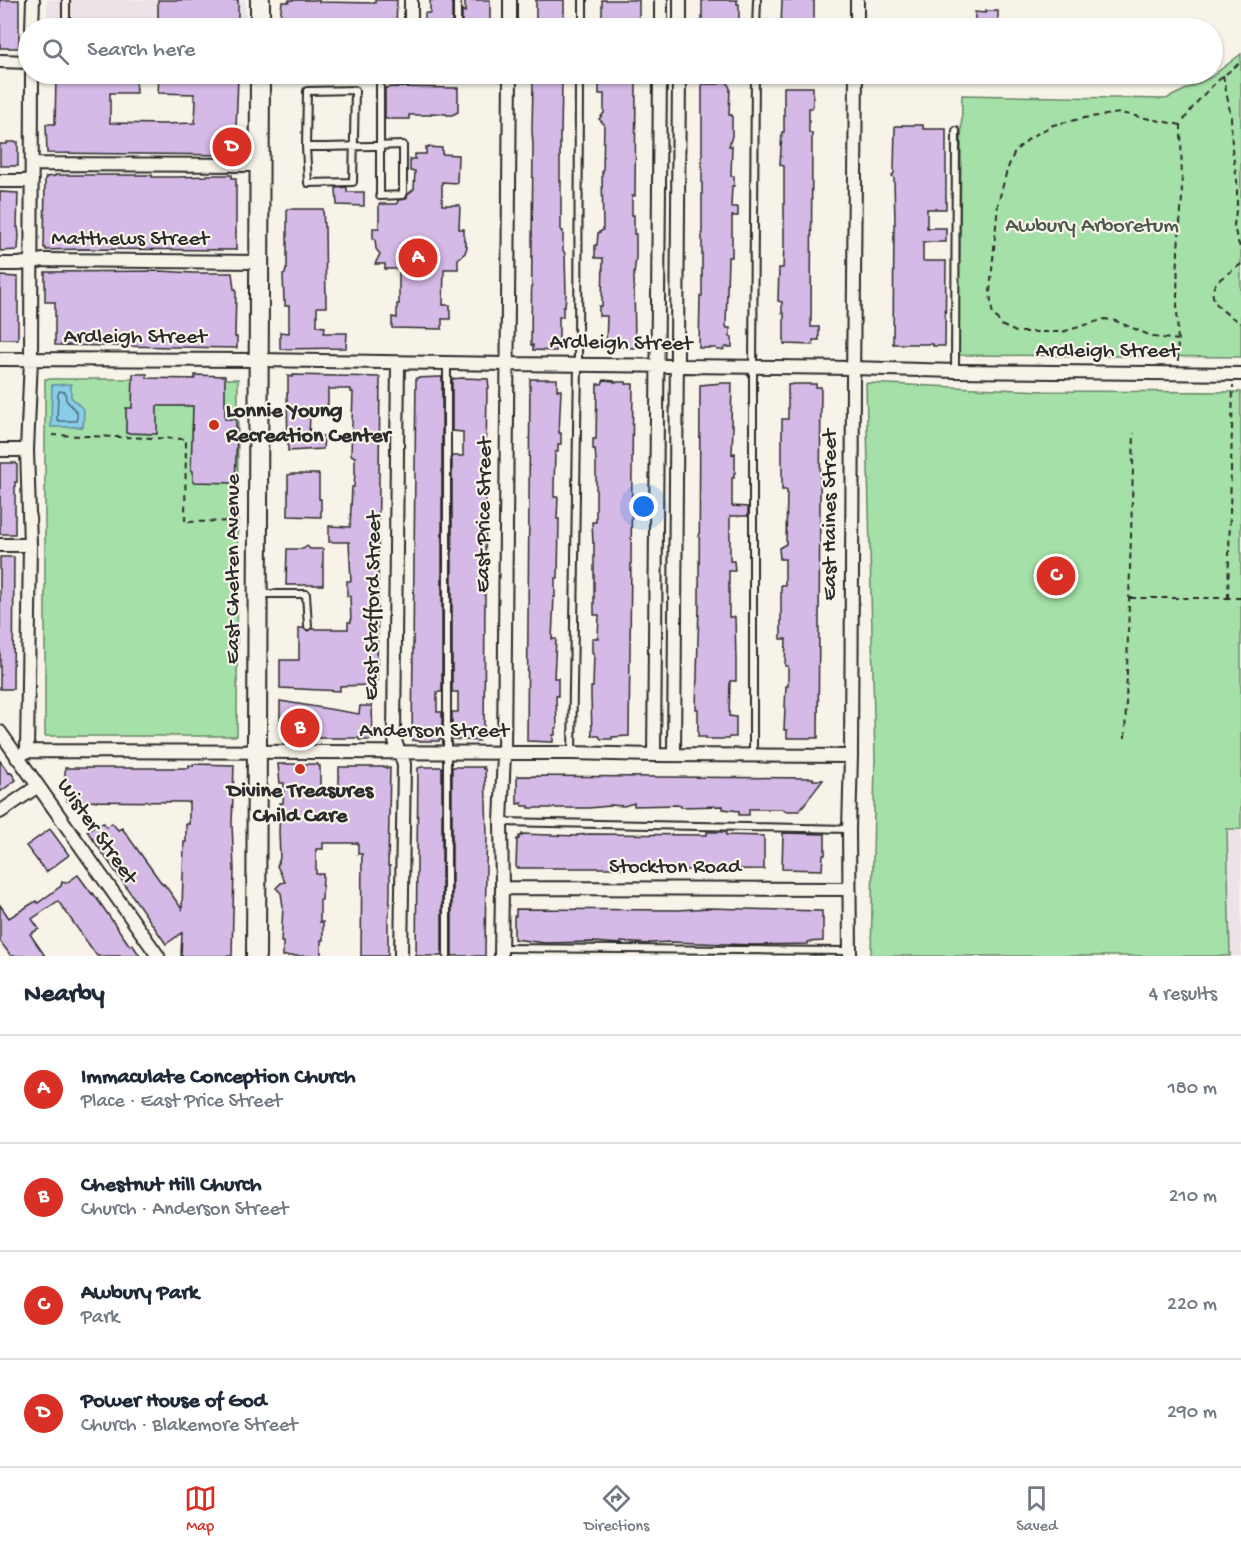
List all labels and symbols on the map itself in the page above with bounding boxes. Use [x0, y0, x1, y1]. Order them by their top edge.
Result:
pin: D [212, 124, 252, 170]
park label: Awbury Arboretum [1005, 214, 1179, 240]
street label: Matthews Street [51, 227, 211, 253]
pin: A [398, 236, 438, 280]
street label: Ardleigh Street [64, 325, 208, 351]
street label: Ardleigh Street [549, 330, 695, 358]
street label: Ardleigh Street [1036, 339, 1180, 365]
place label: Lonnie Young Recreation Center [225, 399, 393, 450]
marker: Lonnie Young Recreation Center [207, 418, 221, 432]
street label: East Haines Street [818, 427, 844, 601]
street label: East Price Street [471, 435, 499, 593]
street label: East Chelten Avenue [221, 473, 247, 664]
your location [629, 492, 658, 521]
street label: East Stafford Street [359, 509, 389, 701]
pin: C [1036, 554, 1076, 598]
pin: B [280, 706, 320, 750]
street label: Anderson Street [359, 719, 511, 745]
marker: Divine Treasures Child Care [293, 762, 307, 776]
street label: Wister Street [50, 774, 143, 892]
place label: Divine Treasures Child Care [225, 779, 375, 830]
street label: Stockton Road [609, 855, 743, 881]

